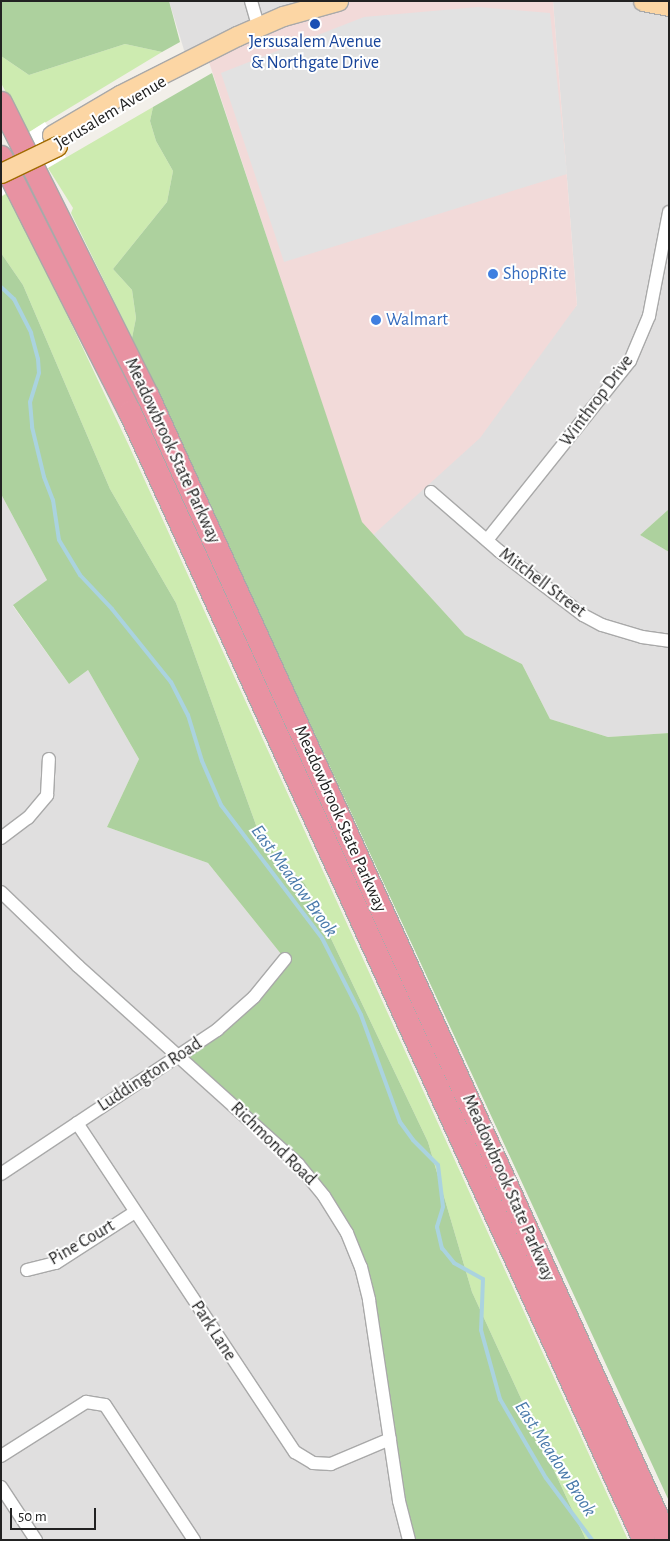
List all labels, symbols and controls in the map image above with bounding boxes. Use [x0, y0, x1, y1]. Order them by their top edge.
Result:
marker: Jersusalem Avenue & Northgate Drive [309, 18, 321, 30]
place label: Jersusalem Avenue & Northgate Drive [249, 32, 381, 74]
street label: Jerusalem Avenue [51, 71, 171, 155]
place label: ShopRite [503, 263, 566, 285]
marker: ShopRite [487, 268, 499, 280]
place label: Walmart [386, 309, 448, 331]
marker: Walmart [370, 314, 382, 326]
street label: Winthrop Drive [556, 351, 638, 451]
street label: Meadowbrook State Parkway [119, 355, 225, 547]
street label: Mitchell Street [494, 543, 590, 623]
street label: Meadowbrook State Parkway [289, 722, 391, 916]
water label: East Meadow Brook [246, 821, 342, 941]
street label: Luddington Road [94, 1033, 206, 1117]
street label: Meadowbrook State Parkway [457, 1091, 559, 1285]
street label: Richmond Road [226, 1098, 320, 1190]
street label: Pine Court [45, 1215, 119, 1271]
street label: Park Lane [186, 1297, 240, 1365]
water label: East Meadow Brook [509, 1397, 601, 1521]
scale bar [12, 1498, 99, 1530]
text: 50 m [18, 1509, 47, 1524]

